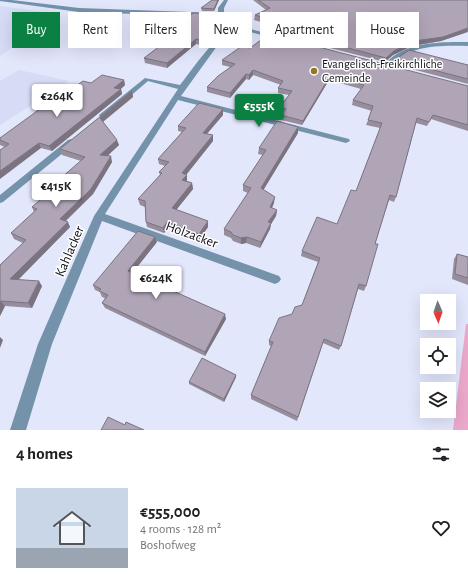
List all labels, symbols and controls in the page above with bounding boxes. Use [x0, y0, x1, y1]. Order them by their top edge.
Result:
chip: Buy [12, 12, 60, 48]
chip: Rent [68, 12, 122, 48]
chip: Filters [130, 12, 191, 48]
chip: New [199, 12, 252, 48]
chip: Apartment [260, 12, 348, 48]
chip: House [356, 12, 419, 48]
place label: Evangelisch-Freikirchliche Gemeinde [322, 58, 442, 84]
marker: Evangelisch-Freikirchliche Gemeinde [309, 66, 319, 76]
pin: €264K [29, 84, 85, 118]
text: €264K [41, 90, 73, 103]
pin: €555K [231, 94, 287, 128]
text: €555K [244, 100, 274, 113]
pin: €415K [28, 174, 84, 208]
text: €415K [41, 180, 71, 193]
street label: Holzacker [164, 219, 220, 251]
street label: Kahlacker [53, 224, 87, 279]
pin: €624K [128, 266, 184, 300]
text: €624K [140, 272, 172, 285]
north arrow [420, 294, 456, 330]
map controls [420, 294, 456, 418]
button: locate [420, 338, 456, 374]
button: layers [420, 382, 456, 418]
icon: filters [430, 443, 452, 465]
text: 4 homes [16, 445, 73, 462]
text: €555,000 [140, 503, 200, 520]
icon: home [48, 504, 96, 552]
icon: heart [430, 517, 452, 539]
text: 4 rooms · 128 m² [140, 523, 221, 536]
text: Boshofweg [140, 539, 196, 552]

